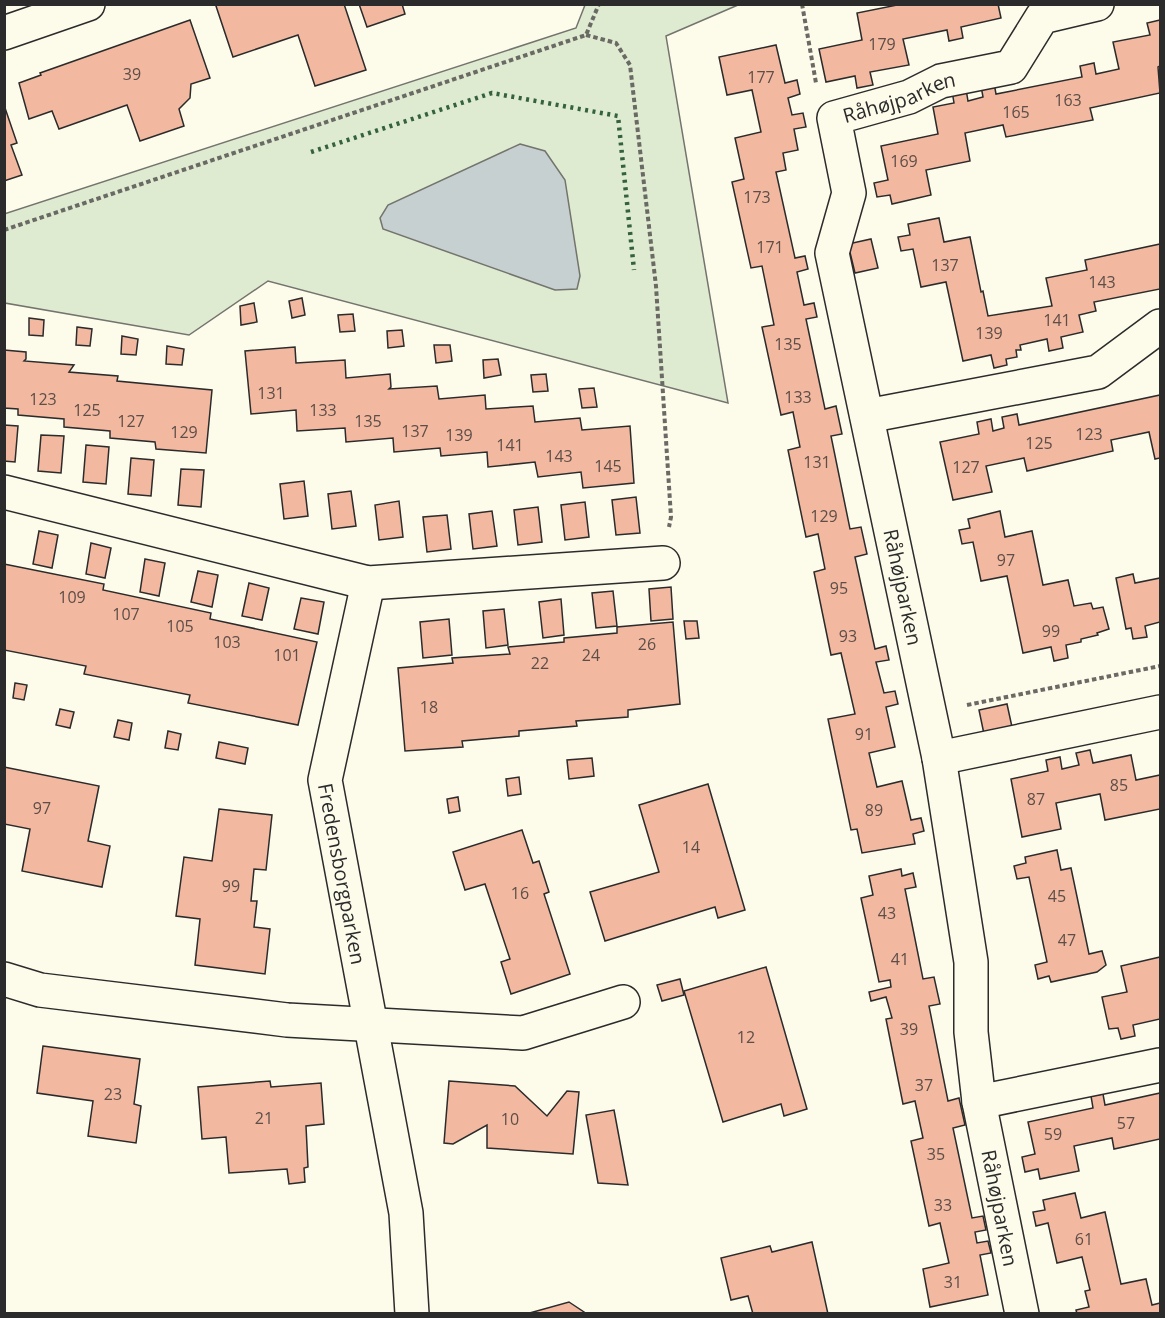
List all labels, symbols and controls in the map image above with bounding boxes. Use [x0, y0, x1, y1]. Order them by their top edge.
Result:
house number: 179 [868, 33, 896, 55]
house number: 39 [123, 63, 141, 85]
street label: Råhøjparken [839, 65, 958, 128]
house number: 177 [747, 66, 775, 88]
house number: 163 [1054, 89, 1082, 111]
house number: 165 [1002, 101, 1030, 123]
house number: 169 [890, 150, 918, 172]
house number: 173 [743, 186, 771, 208]
house number: 171 [756, 236, 784, 258]
house number: 137 [931, 254, 959, 276]
house number: 143 [1088, 271, 1116, 293]
house number: 141 [1043, 309, 1071, 331]
house number: 139 [975, 322, 1003, 344]
house number: 135 [774, 333, 802, 355]
house number: 131 [257, 382, 285, 404]
house number: 133 [784, 386, 812, 408]
house number: 123 [29, 388, 57, 410]
house number: 125 [73, 399, 101, 421]
house number: 133 [309, 399, 337, 421]
house number: 127 [117, 410, 145, 432]
house number: 135 [354, 410, 382, 432]
house number: 137 [401, 420, 429, 442]
house number: 129 [170, 421, 198, 443]
house number: 123 [1075, 423, 1103, 445]
house number: 139 [445, 424, 473, 446]
house number: 125 [1025, 432, 1053, 454]
house number: 141 [496, 434, 524, 456]
house number: 143 [545, 445, 573, 467]
house number: 131 [803, 451, 831, 473]
house number: 145 [594, 455, 622, 477]
house number: 127 [952, 456, 980, 478]
house number: 129 [810, 505, 838, 527]
street label: Råhøjparken [877, 526, 929, 648]
house number: 97 [997, 549, 1015, 571]
house number: 95 [830, 577, 848, 599]
house number: 109 [58, 586, 86, 608]
house number: 107 [112, 603, 140, 625]
house number: 105 [166, 615, 194, 637]
house number: 99 [1042, 620, 1060, 642]
house number: 93 [839, 625, 857, 647]
house number: 103 [213, 631, 241, 653]
house number: 26 [638, 633, 656, 655]
house number: 101 [273, 644, 301, 666]
house number: 24 [582, 644, 600, 666]
house number: 22 [531, 652, 549, 674]
house number: 18 [420, 696, 438, 718]
house number: 91 [855, 723, 873, 745]
house number: 85 [1110, 774, 1128, 796]
street label: Fredensborgparken [312, 781, 373, 967]
house number: 87 [1027, 788, 1045, 810]
house number: 97 [33, 797, 51, 819]
house number: 89 [865, 799, 883, 821]
house number: 14 [682, 836, 700, 858]
house number: 99 [222, 875, 240, 897]
house number: 16 [511, 882, 529, 904]
house number: 45 [1048, 885, 1066, 907]
house number: 43 [878, 902, 896, 924]
house number: 47 [1058, 929, 1076, 951]
house number: 41 [891, 948, 909, 970]
house number: 39 [900, 1018, 918, 1040]
house number: 12 [737, 1026, 755, 1048]
house number: 37 [915, 1074, 933, 1096]
house number: 23 [104, 1083, 122, 1105]
house number: 21 [255, 1107, 273, 1129]
house number: 10 [501, 1108, 519, 1130]
house number: 57 [1117, 1112, 1135, 1134]
house number: 59 [1044, 1123, 1062, 1145]
house number: 35 [927, 1143, 945, 1165]
street label: Råhøjparken [975, 1147, 1025, 1269]
house number: 33 [934, 1194, 952, 1216]
house number: 61 [1075, 1228, 1093, 1250]
house number: 31 [944, 1271, 962, 1293]

